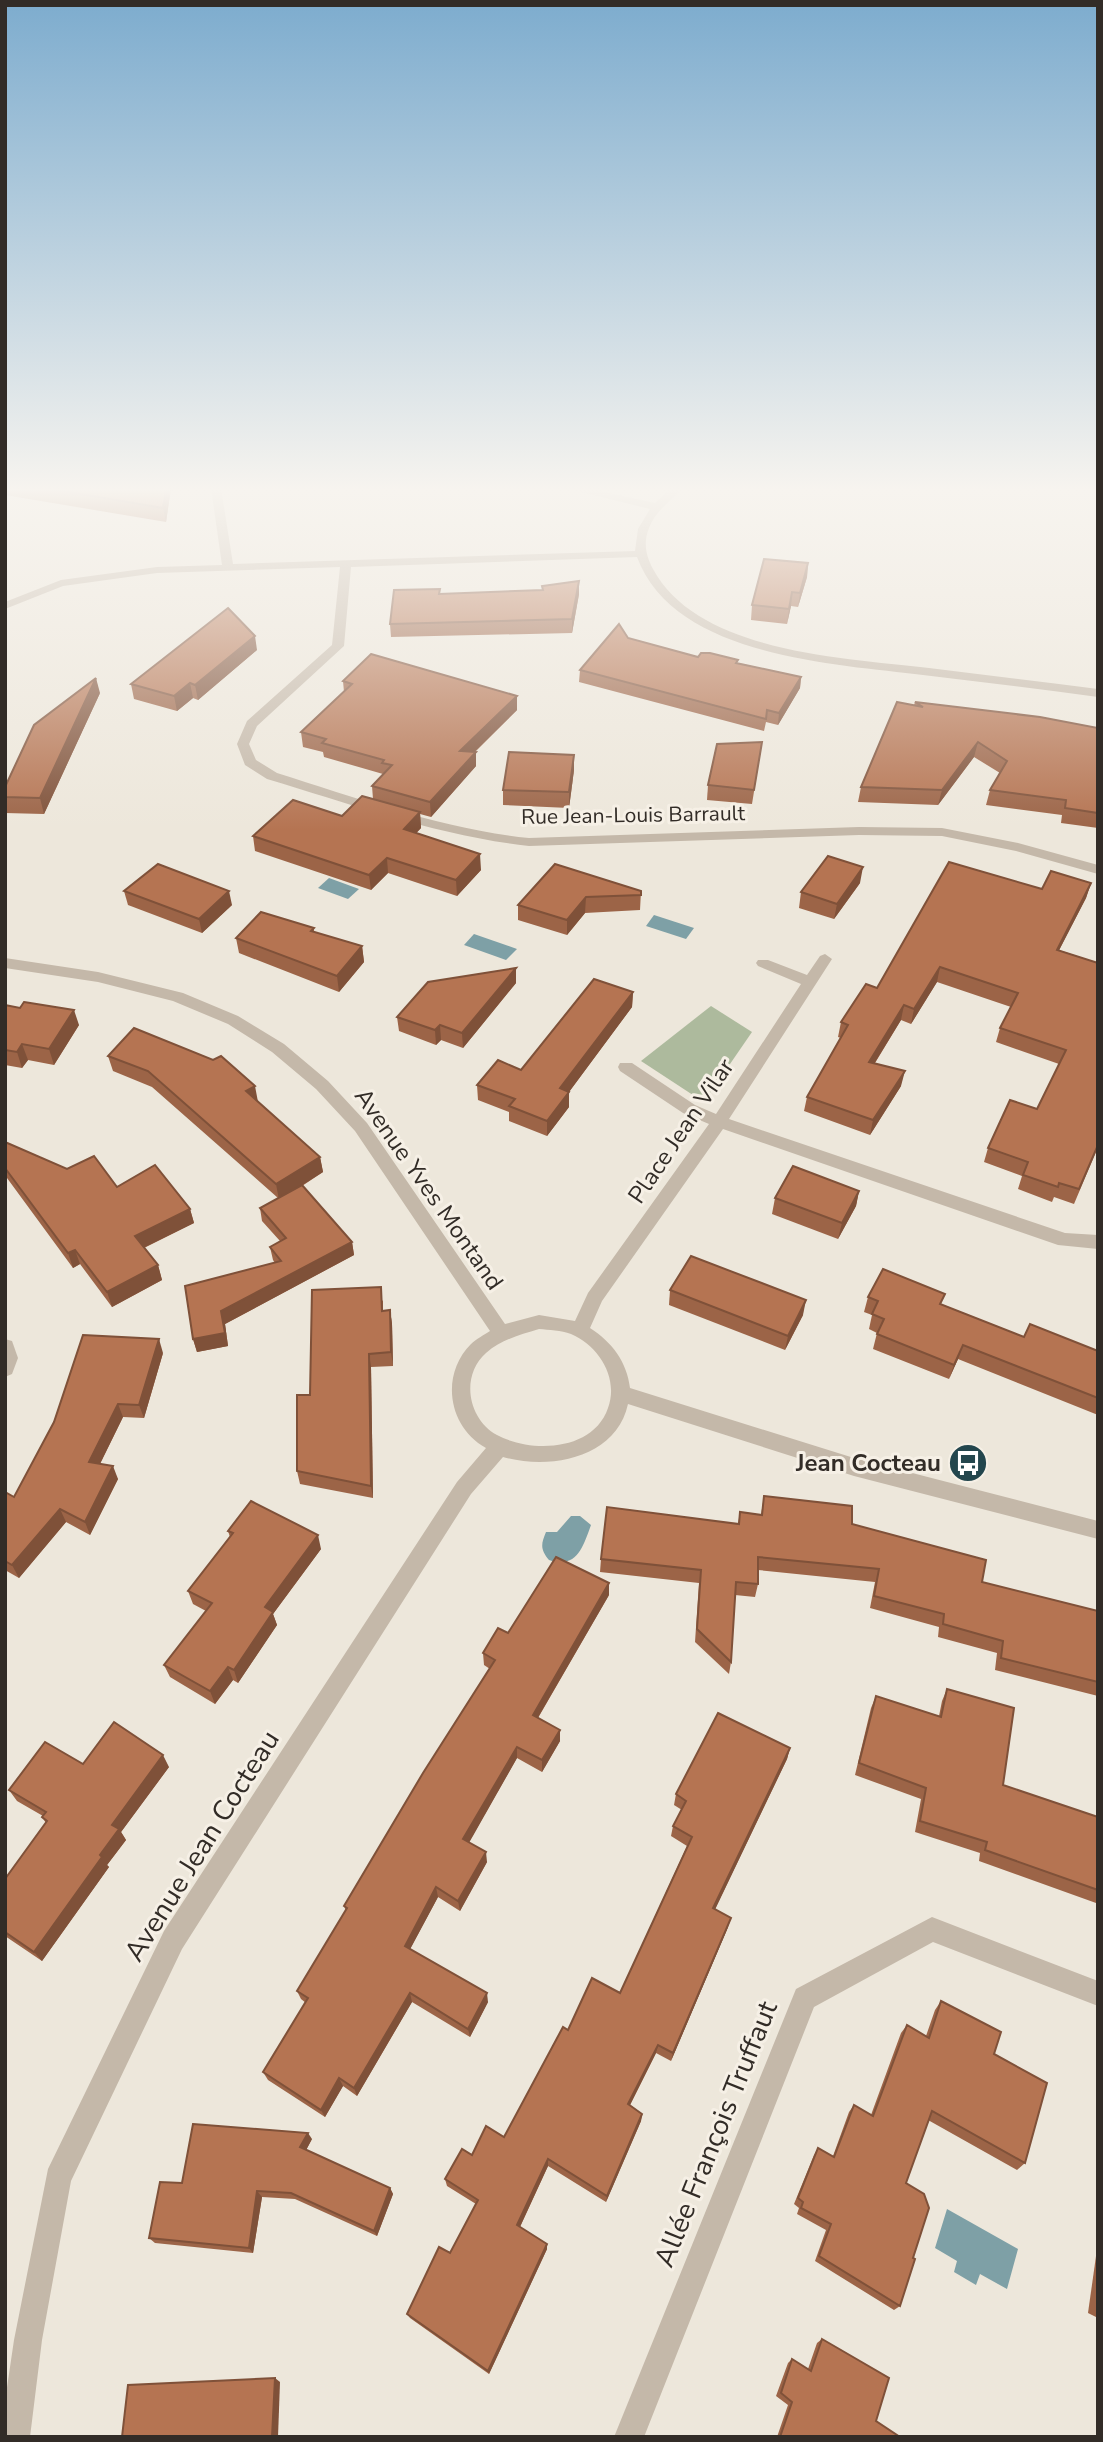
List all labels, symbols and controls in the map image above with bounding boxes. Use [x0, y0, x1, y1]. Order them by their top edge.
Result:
street label: Rue Jean-Louis Barrault [521, 799, 746, 831]
street label: Place Jean Vilar [621, 1052, 742, 1210]
street label: Avenue Yves Montand [347, 1082, 511, 1296]
bus stop icon: Jean Cocteau [947, 1442, 989, 1484]
place label: Jean Cocteau [795, 1447, 941, 1479]
street label: Avenue Jean Cocteau [115, 1723, 289, 1969]
street label: Allée François Truffaut [645, 1995, 787, 2273]

